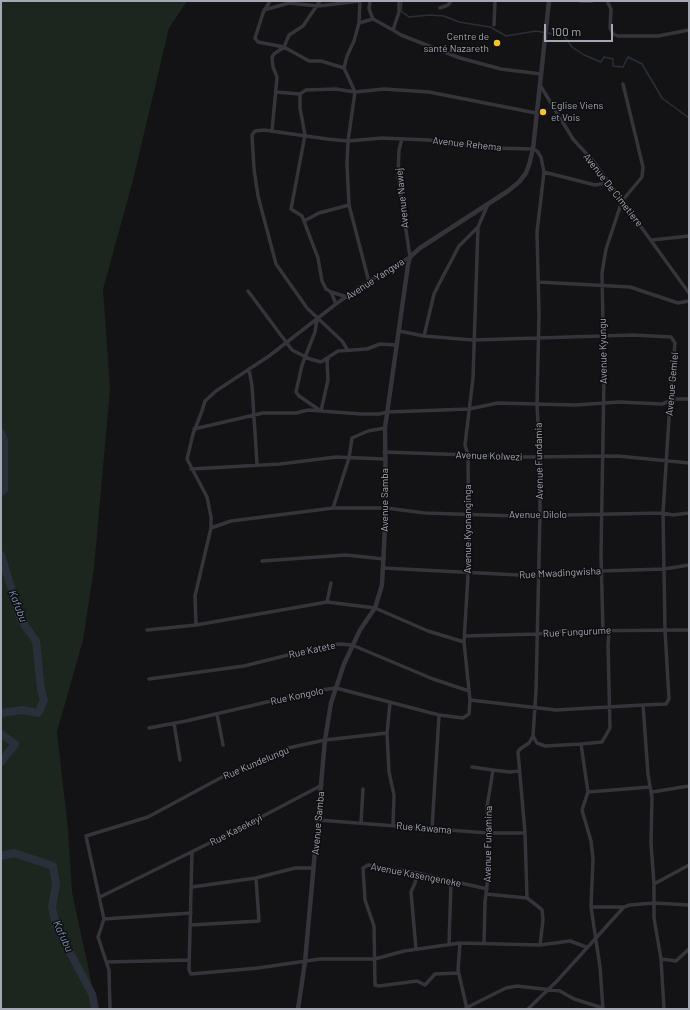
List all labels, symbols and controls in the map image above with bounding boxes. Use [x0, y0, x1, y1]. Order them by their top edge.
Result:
scale bar [546, 16, 615, 42]
text: 100 m [551, 24, 581, 38]
place label: Centre de santé Nazareth [424, 31, 489, 54]
marker: Centre de santé Nazareth [492, 38, 502, 48]
place label: Eglise Viens et Vois [551, 100, 603, 124]
marker: Eglise Viens et Vois [538, 107, 548, 117]
street label: Avenue Rehema [432, 134, 502, 154]
street label: Avenue De Cimetiere [581, 151, 645, 229]
street label: Avenue Nawej [393, 167, 411, 229]
street label: Avenue Yangwa [344, 256, 406, 302]
street label: Avenue Kyungu [596, 318, 610, 384]
street label: Avenue Gemiel [663, 352, 681, 416]
street label: Avenue Fundamia [532, 423, 546, 499]
street label: Avenue Kolwezi [455, 449, 523, 463]
street label: Avenue Samba [379, 468, 391, 532]
street label: Avenue Kyonanginga [462, 484, 474, 574]
street label: Avenue Dilolo [509, 509, 567, 521]
street label: Rue Mwadingwisha [519, 565, 601, 581]
water label: Kafubu [6, 588, 30, 624]
street label: Rue Fungurume [543, 624, 611, 640]
street label: Rue Katete [287, 639, 337, 661]
street label: Rue Kongolo [269, 685, 325, 707]
street label: Rue Kundelungu [221, 744, 291, 782]
street label: Avenue Samba [309, 791, 327, 855]
street label: Avenue Funamina [481, 806, 495, 882]
street label: Rue Kasekeyi [208, 812, 264, 848]
street label: Rue Kawama [396, 820, 452, 836]
street label: Avenue Kasengeneke [370, 860, 462, 890]
water label: Kafubu [50, 918, 76, 954]

